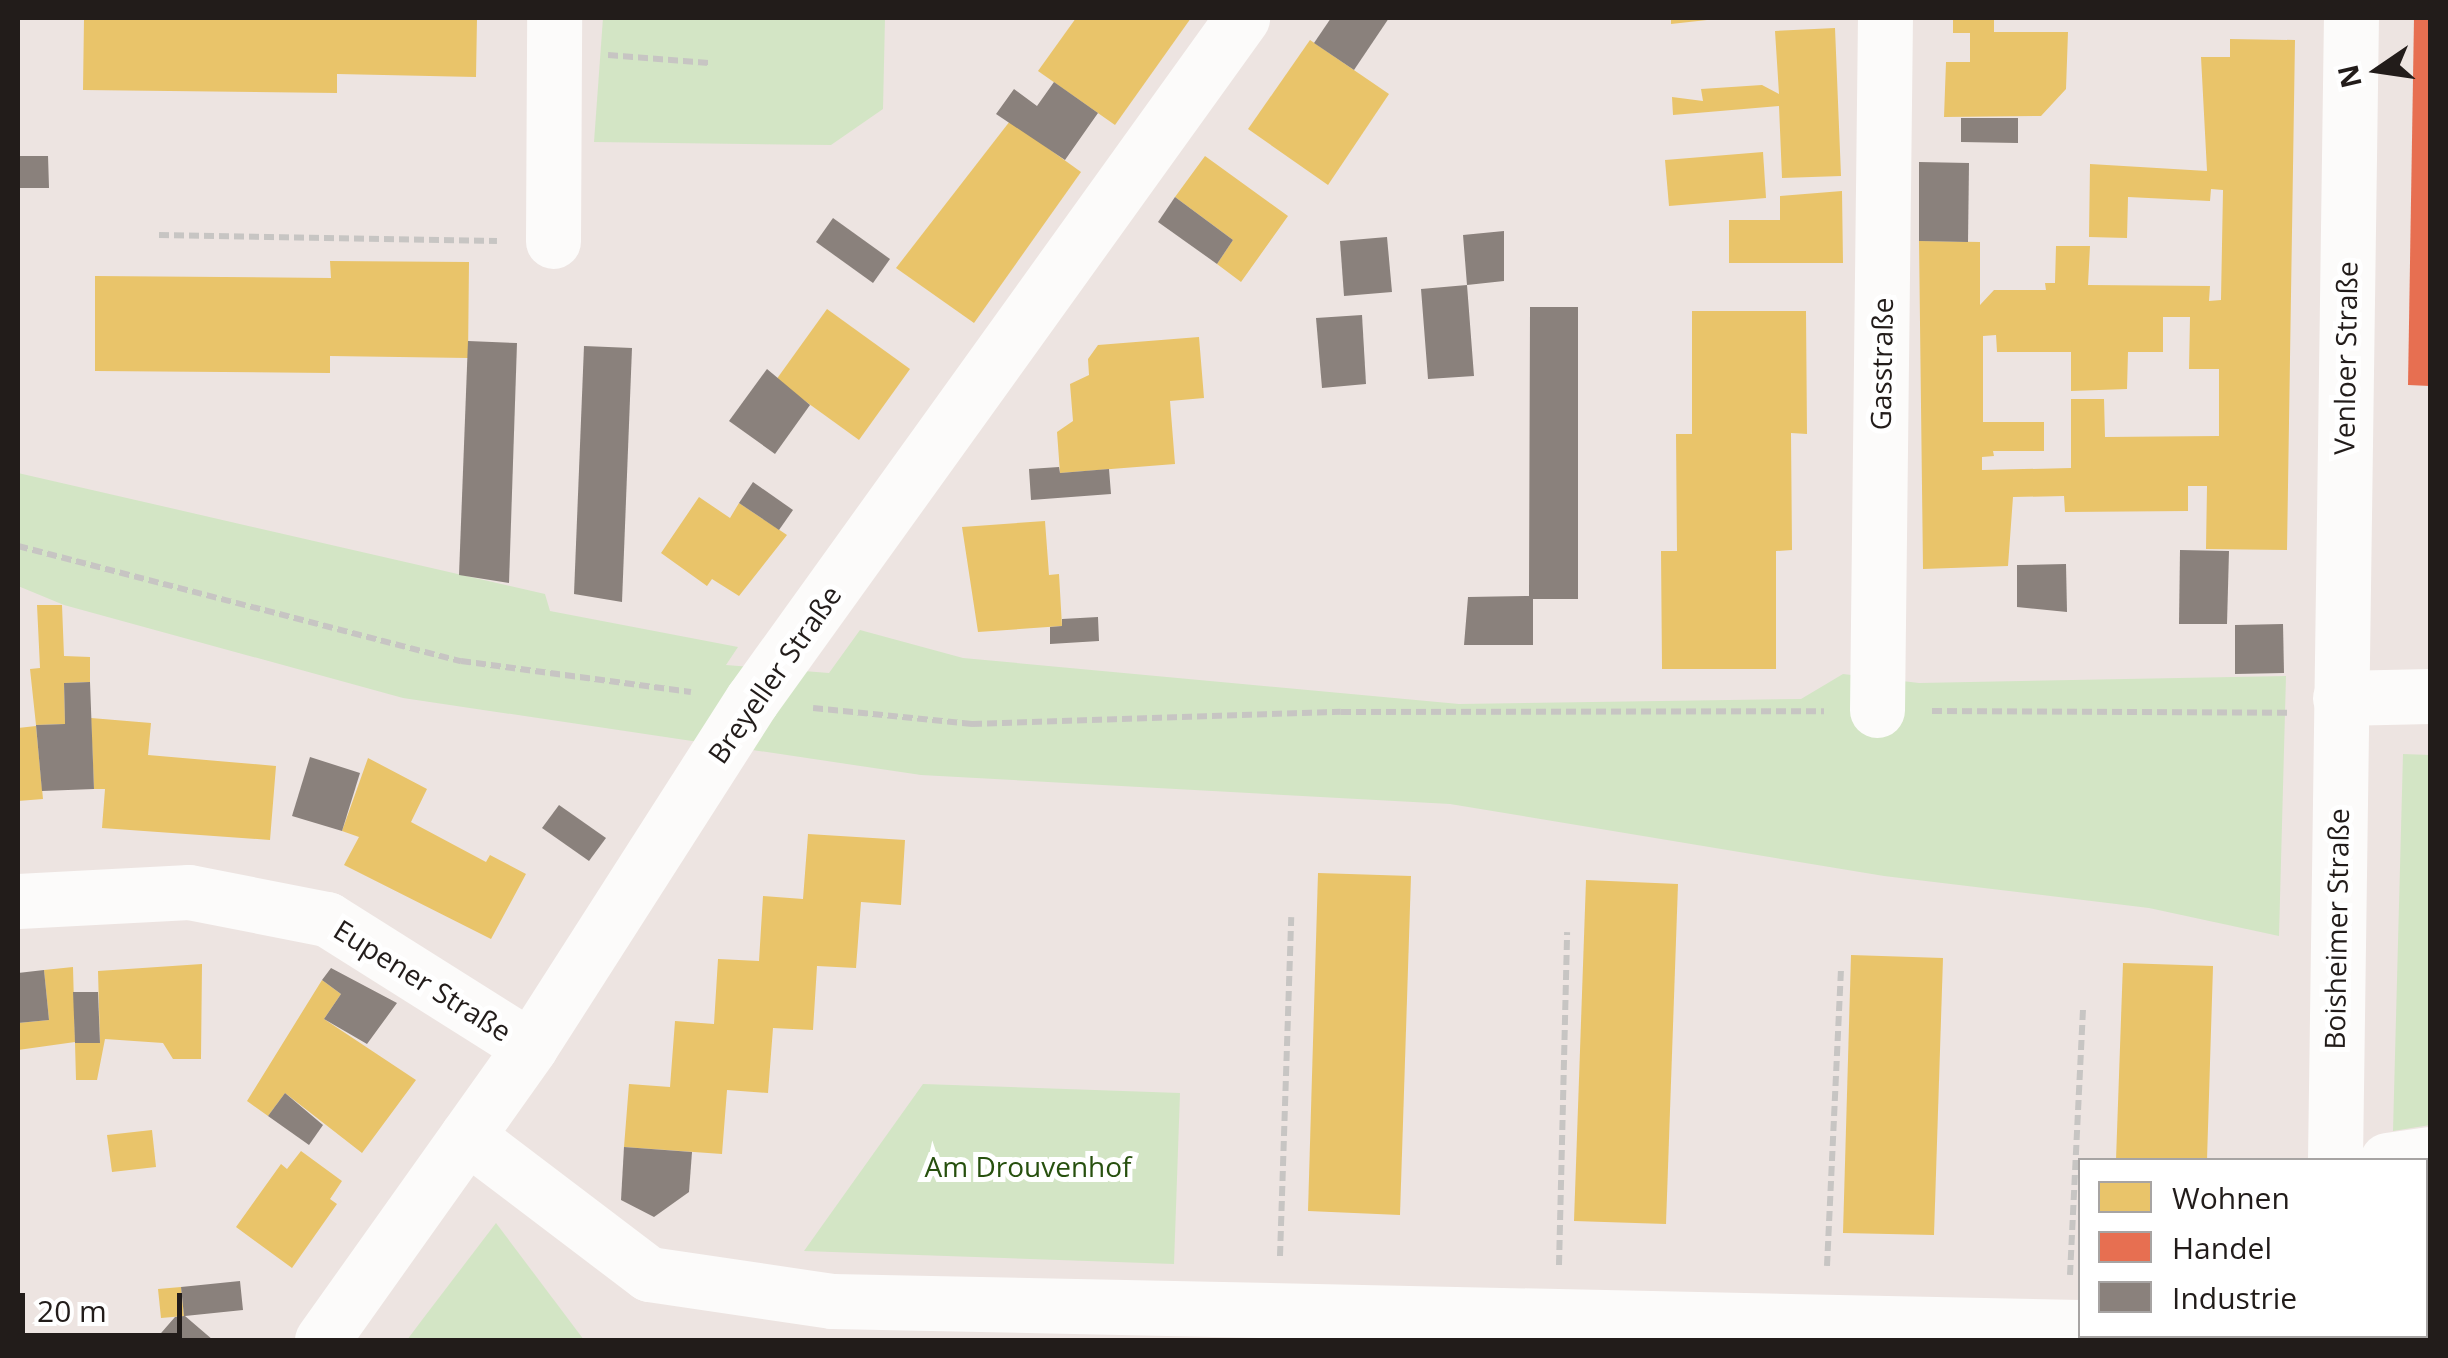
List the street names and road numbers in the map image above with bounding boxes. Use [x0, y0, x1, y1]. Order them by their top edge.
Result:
street label: Venloer Straße [2327, 261, 2363, 455]
street label: Gasstraße [1863, 297, 1899, 431]
street label: Breyeller Straße [700, 579, 848, 769]
street label: Boisheimer Straße [2317, 808, 2355, 1050]
street label: Eupener Straße [328, 912, 518, 1048]

